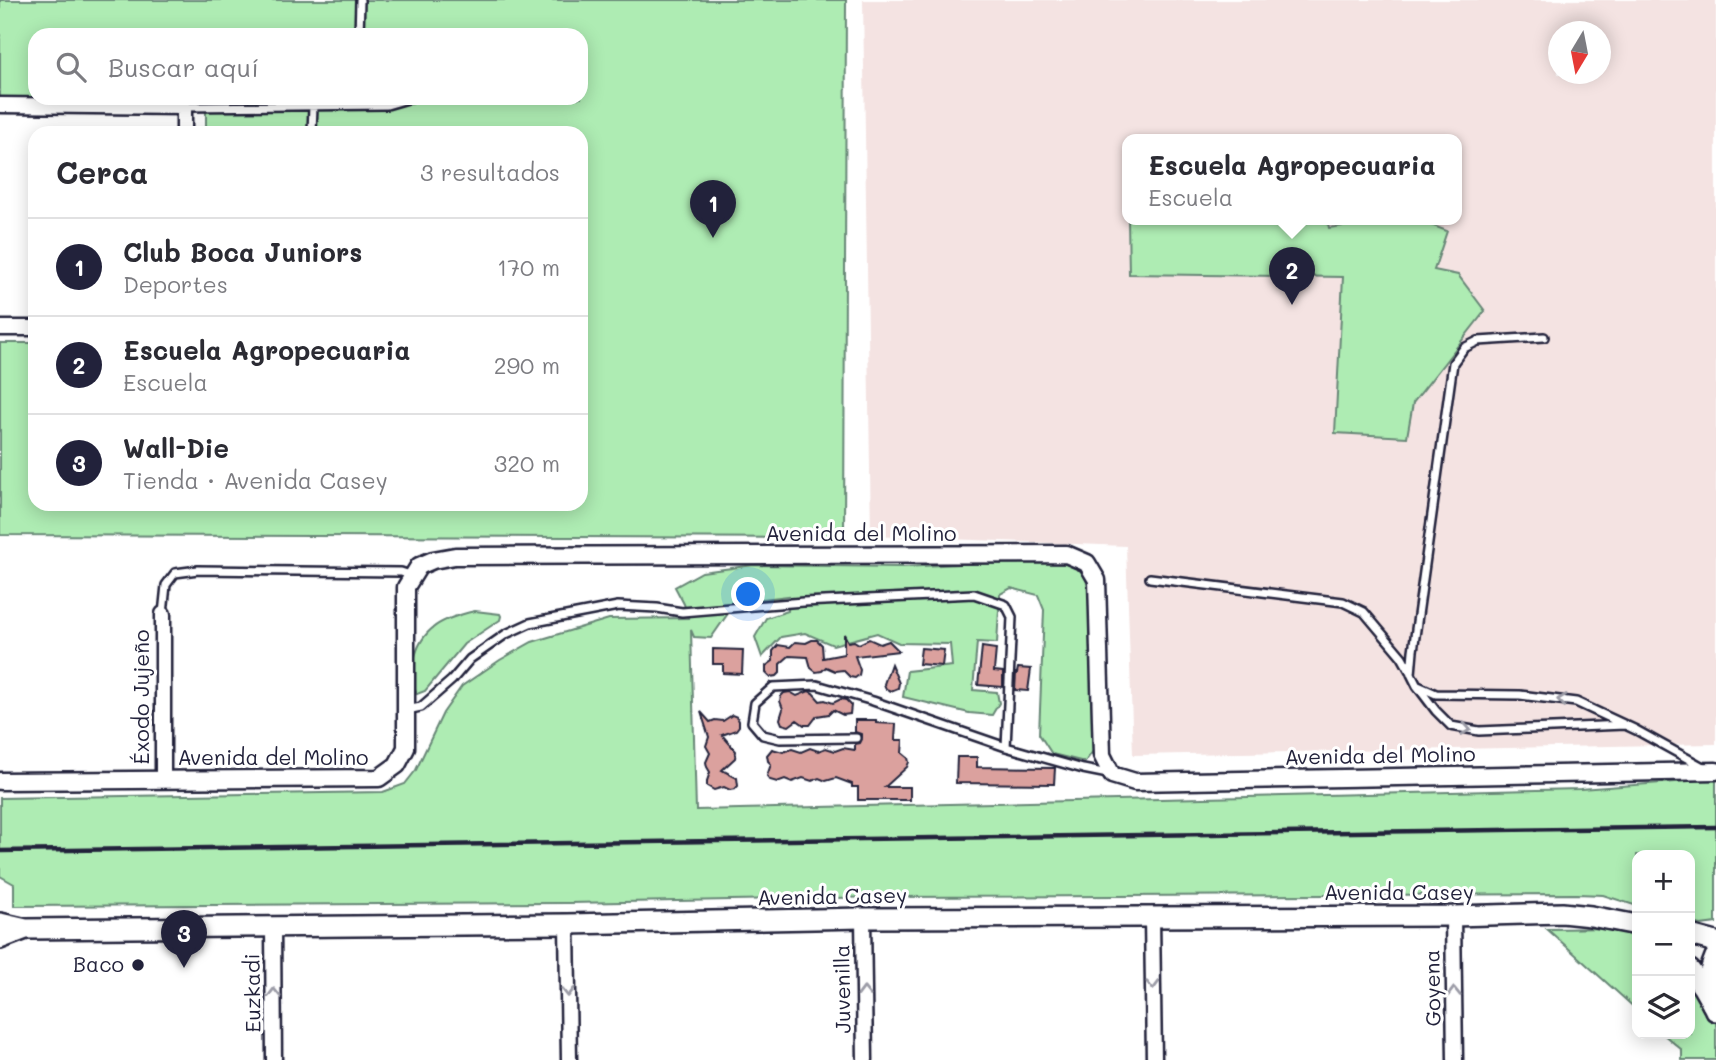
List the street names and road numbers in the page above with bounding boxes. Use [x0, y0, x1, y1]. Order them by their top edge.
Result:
street label: Avenida del Molino [766, 519, 957, 546]
street label: Éxodo Jujeño [127, 630, 154, 764]
street label: Avenida del Molino [1284, 739, 1476, 770]
street label: Avenida del Molino [178, 743, 369, 770]
street label: Avenida Casey [1324, 878, 1474, 905]
street label: Avenida Casey [757, 881, 907, 910]
street label: Juvenilla [827, 944, 856, 1034]
street label: Goyena [1417, 949, 1446, 1027]
street label: Euzkadi [237, 953, 266, 1033]

